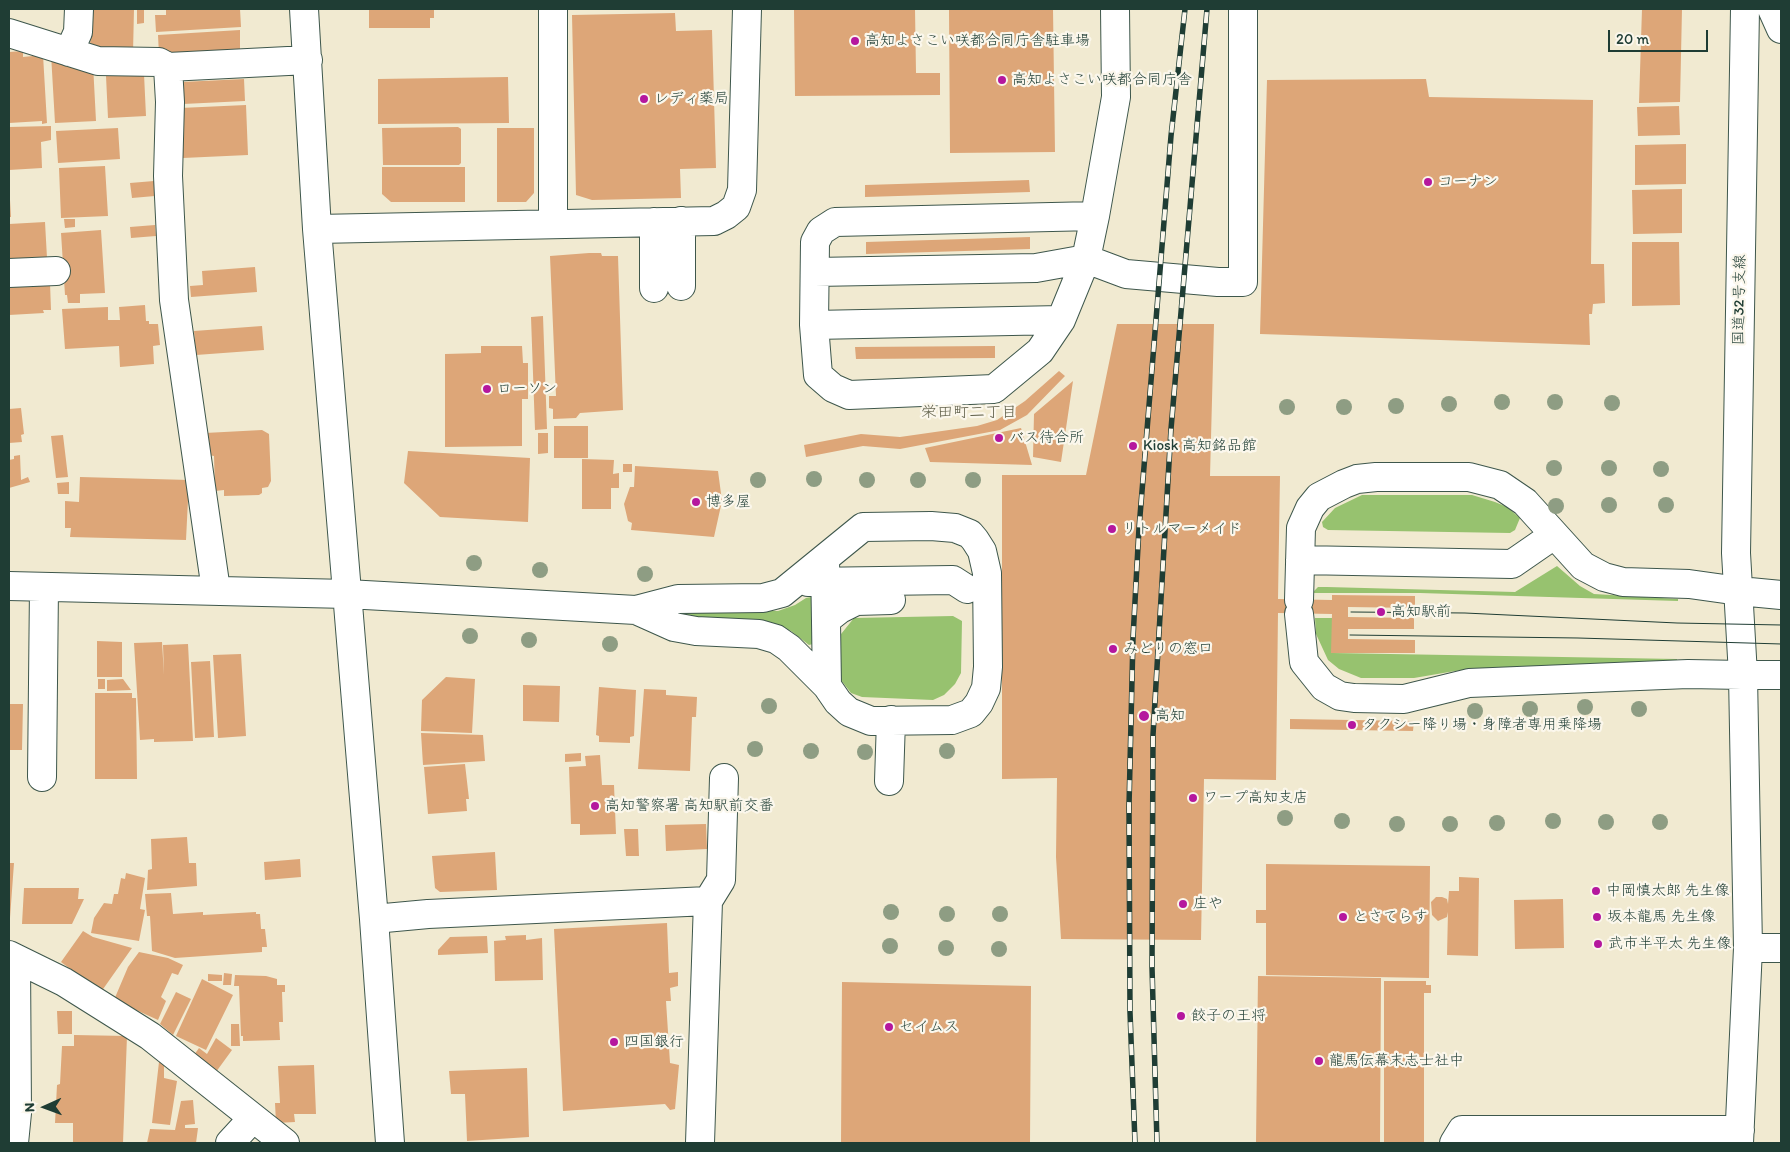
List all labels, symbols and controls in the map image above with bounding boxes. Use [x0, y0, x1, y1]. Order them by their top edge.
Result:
scale bar [1610, 20, 1710, 52]
text: 20 m [1616, 30, 1649, 48]
place label: 高知よさこい咲都合同庁舎駐車場 [865, 32, 1090, 50]
marker: 高知よさこい咲都合同庁舎駐車場 [849, 35, 861, 47]
place label: 高知よさこい咲都合同庁舎 [1012, 71, 1192, 89]
marker: 高知よさこい咲都合同庁舎 [996, 74, 1008, 86]
place label: レディ薬局 [654, 90, 729, 108]
marker: レディ薬局 [638, 93, 650, 105]
place label: コーナン [1438, 173, 1498, 191]
marker: コーナン [1422, 176, 1434, 188]
street label: 国道32号支線 [1730, 254, 1750, 346]
place label: ローソン [497, 380, 557, 398]
marker: ローソン [481, 383, 493, 395]
district label: 栄田町二丁目 [921, 403, 1017, 423]
place label: バス待合所 [1009, 429, 1084, 447]
marker: バス待合所 [993, 432, 1005, 444]
place label: Kiosk 高知銘品館 [1143, 437, 1257, 455]
marker: Kiosk 高知銘品館 [1127, 440, 1139, 452]
place label: 博多屋 [706, 493, 751, 511]
marker: 博多屋 [690, 496, 702, 508]
place label: リトルマーメイド [1122, 520, 1242, 538]
marker: リトルマーメイド [1106, 523, 1118, 535]
place label: 高知駅前 [1391, 603, 1451, 621]
marker: 高知駅前 [1375, 606, 1387, 618]
place label: みどりの窓口 [1123, 640, 1213, 658]
marker: みどりの窓口 [1107, 643, 1119, 655]
place label: 高知 [1155, 707, 1185, 725]
marker: 高知 [1137, 709, 1151, 723]
place label: タクシー降り場・身障者専用乗降場 [1362, 716, 1602, 734]
marker: タクシー降り場・身障者専用乗降場 [1346, 719, 1358, 731]
place label: ワープ高知支店 [1203, 789, 1308, 807]
marker: ワープ高知支店 [1187, 792, 1199, 804]
place label: 高知警察署 高知駅前交番 [605, 797, 773, 815]
marker: 高知警察署 高知駅前交番 [589, 800, 601, 812]
place label: 中岡慎太郎 先生像 [1606, 882, 1729, 900]
marker: 中岡慎太郎 先生像 [1590, 885, 1602, 897]
place label: 庄や [1193, 895, 1223, 913]
marker: 庄や [1177, 898, 1189, 910]
place label: とさてらす [1353, 908, 1428, 926]
place label: 坂本龍馬 先生像 [1607, 908, 1715, 926]
marker: とさてらす [1337, 911, 1349, 923]
marker: 坂本龍馬 先生像 [1591, 911, 1603, 923]
place label: 武市半平太 先生像 [1608, 935, 1731, 953]
marker: 武市半平太 先生像 [1592, 938, 1604, 950]
place label: 餃子の王将 [1191, 1007, 1266, 1025]
marker: 餃子の王将 [1175, 1010, 1187, 1022]
place label: セイムス [899, 1018, 959, 1036]
marker: セイムス [883, 1021, 895, 1033]
place label: 四国銀行 [624, 1033, 684, 1051]
marker: 四国銀行 [608, 1036, 620, 1048]
place label: 龍馬伝幕末志士社中 [1329, 1052, 1464, 1070]
marker: 龍馬伝幕末志士社中 [1313, 1055, 1325, 1067]
north arrow [20, 1082, 70, 1132]
text: N [21, 1103, 38, 1113]

